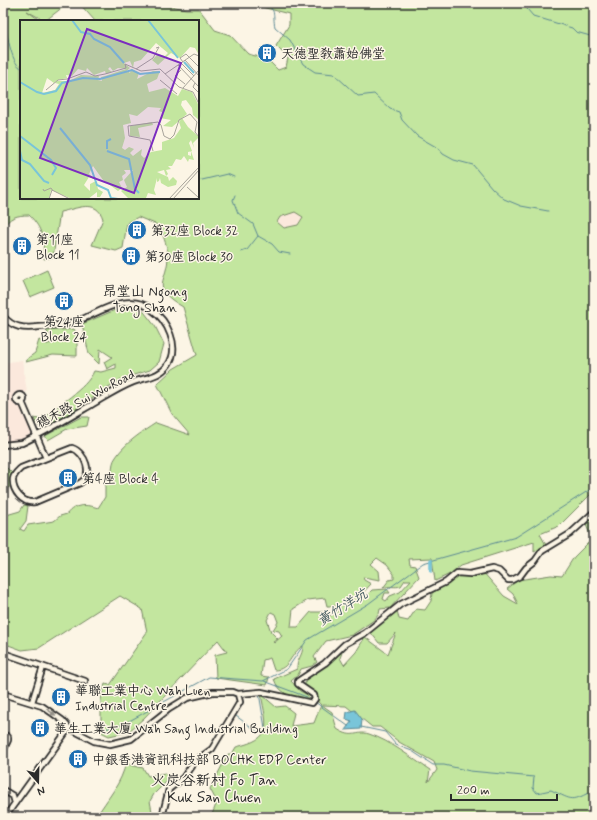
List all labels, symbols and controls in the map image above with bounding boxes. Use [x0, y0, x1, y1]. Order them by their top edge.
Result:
inset map [20, 20, 199, 199]
building icon: 天德聖教蕭始佛堂 [256, 42, 278, 64]
place label: 天德聖教蕭始佛堂 [281, 46, 385, 63]
building icon: 第32座 Block 32 [126, 219, 148, 241]
place label: 第32座 Block 32 [151, 223, 238, 240]
place label: 第11座 Block 11 [36, 232, 80, 264]
building icon: 第11座 Block 11 [11, 235, 33, 257]
building icon: 第30座 Block 30 [120, 245, 142, 267]
place label: 第30座 Block 30 [145, 249, 233, 266]
district label: 昂堂山 Ngong Tong Shan [103, 283, 187, 318]
building icon: 第24座 Block 24 [53, 290, 75, 312]
place label: 第24座 Block 24 [41, 314, 87, 346]
street label: 穗禾路 Sui Wo Road [34, 366, 138, 432]
building icon: 第4座 Block 4 [57, 467, 79, 489]
place label: 第4座 Block 4 [82, 471, 159, 488]
water label: 黃竹洋坑 [314, 584, 373, 630]
place label: 華聯工業中心 Wah Luen Industrial Centre [75, 683, 210, 715]
building icon: 華聯工業中心 Wah Luen Industrial Centre [50, 686, 72, 708]
one-way arrow [46, 708, 56, 716]
building icon: 華生工業大廈 Wah Sang Industrial Building [29, 717, 51, 739]
place label: 華生工業大廈 Wah Sang Industrial Building [54, 721, 298, 740]
building icon: 中銀香港資訊科技部 BOCHK EDP Center [67, 748, 89, 770]
place label: 中銀香港資訊科技部 BOCHK EDP Center [92, 752, 327, 769]
north arrow [18, 762, 58, 802]
district label: 火炭谷新村 Fo Tan Kuk San Chuen [151, 771, 278, 808]
scale bar [451, 776, 557, 802]
text: N [35, 783, 47, 798]
text: 200 m [457, 783, 490, 799]

